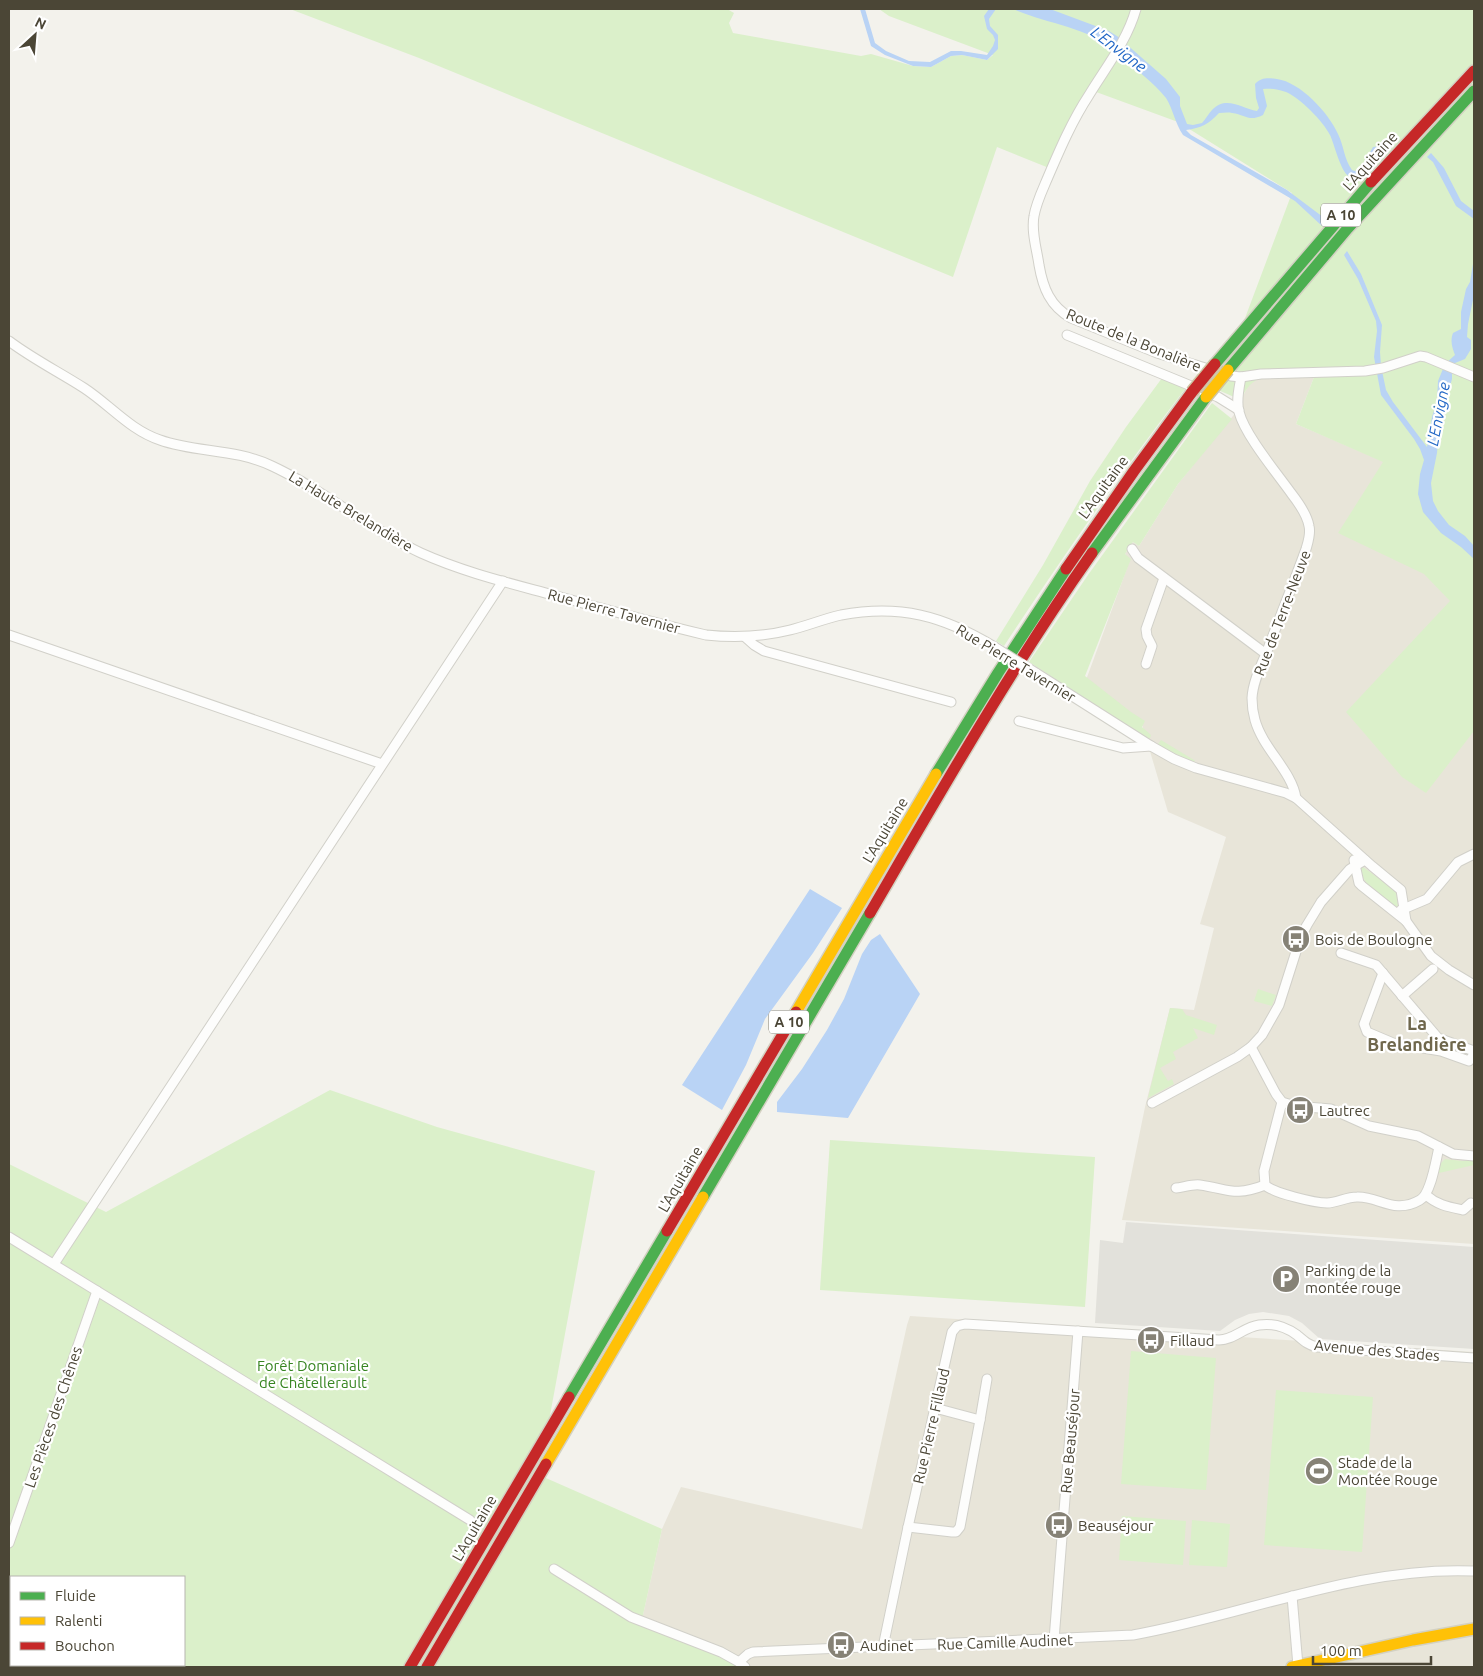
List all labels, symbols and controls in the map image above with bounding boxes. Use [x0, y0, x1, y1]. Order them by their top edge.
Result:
north arrow [10, 10, 60, 60]
text: N [32, 14, 49, 33]
water label: L'Envigne [1088, 22, 1150, 76]
street label: L'Aquitaine [1339, 128, 1401, 194]
road number: A 10 [1321, 204, 1361, 226]
street label: Route de la Bonalière [1064, 305, 1204, 375]
water label: L'Envigne [1423, 381, 1453, 447]
street label: L'Aquitaine [1075, 452, 1131, 522]
street label: La Haute Brelandière [286, 467, 416, 555]
street label: Rue de Terre-Neuve [1250, 548, 1314, 678]
street label: Rue Pierre Tavernier [546, 585, 682, 637]
street label: Rue Pierre Tavernier [953, 621, 1079, 706]
street label: L'Aquitaine [859, 794, 911, 866]
bus stop icon: Bois de Boulogne [1281, 924, 1311, 954]
place label: Bois de Boulogne [1315, 931, 1432, 948]
road number: A 10 [769, 1010, 809, 1034]
district label: La Brelandière [1367, 1013, 1467, 1054]
bus stop icon: Lautrec [1285, 1095, 1315, 1125]
place label: Lautrec [1319, 1102, 1370, 1119]
street label: L'Aquitaine [654, 1143, 706, 1215]
place label: Parking de la montée rouge [1305, 1262, 1401, 1296]
parking icon: Parking de la montée rouge [1271, 1264, 1301, 1294]
bus stop icon: Fillaud [1136, 1325, 1166, 1355]
place label: Fillaud [1170, 1332, 1214, 1349]
street label: Avenue des Stades [1314, 1336, 1440, 1364]
street label: Les Pièces des Chênes [21, 1344, 85, 1490]
park label: Forêt Domaniale de Châtellerault [257, 1357, 369, 1391]
street label: Rue Pierre Fillaud [909, 1367, 953, 1485]
street label: Rue Beauséjour [1057, 1388, 1083, 1494]
place label: Stade de la Montée Rouge [1338, 1454, 1438, 1488]
sports icon: Stade de la Montée Rouge [1304, 1456, 1334, 1486]
street label: L'Aquitaine [448, 1492, 500, 1564]
bus stop icon: Beauséjour [1044, 1510, 1074, 1540]
place label: Beauséjour [1078, 1517, 1154, 1534]
legend [10, 1576, 185, 1666]
text: Fluide [55, 1587, 96, 1604]
text: Ralenti [55, 1612, 102, 1629]
bus stop icon: Audinet [826, 1630, 856, 1660]
street label: Rue Camille Audinet [937, 1631, 1073, 1653]
scale bar [1313, 1634, 1430, 1666]
text: Bouchon [55, 1637, 115, 1654]
place label: Audinet [860, 1637, 914, 1654]
text: 100 m [1320, 1642, 1362, 1659]

